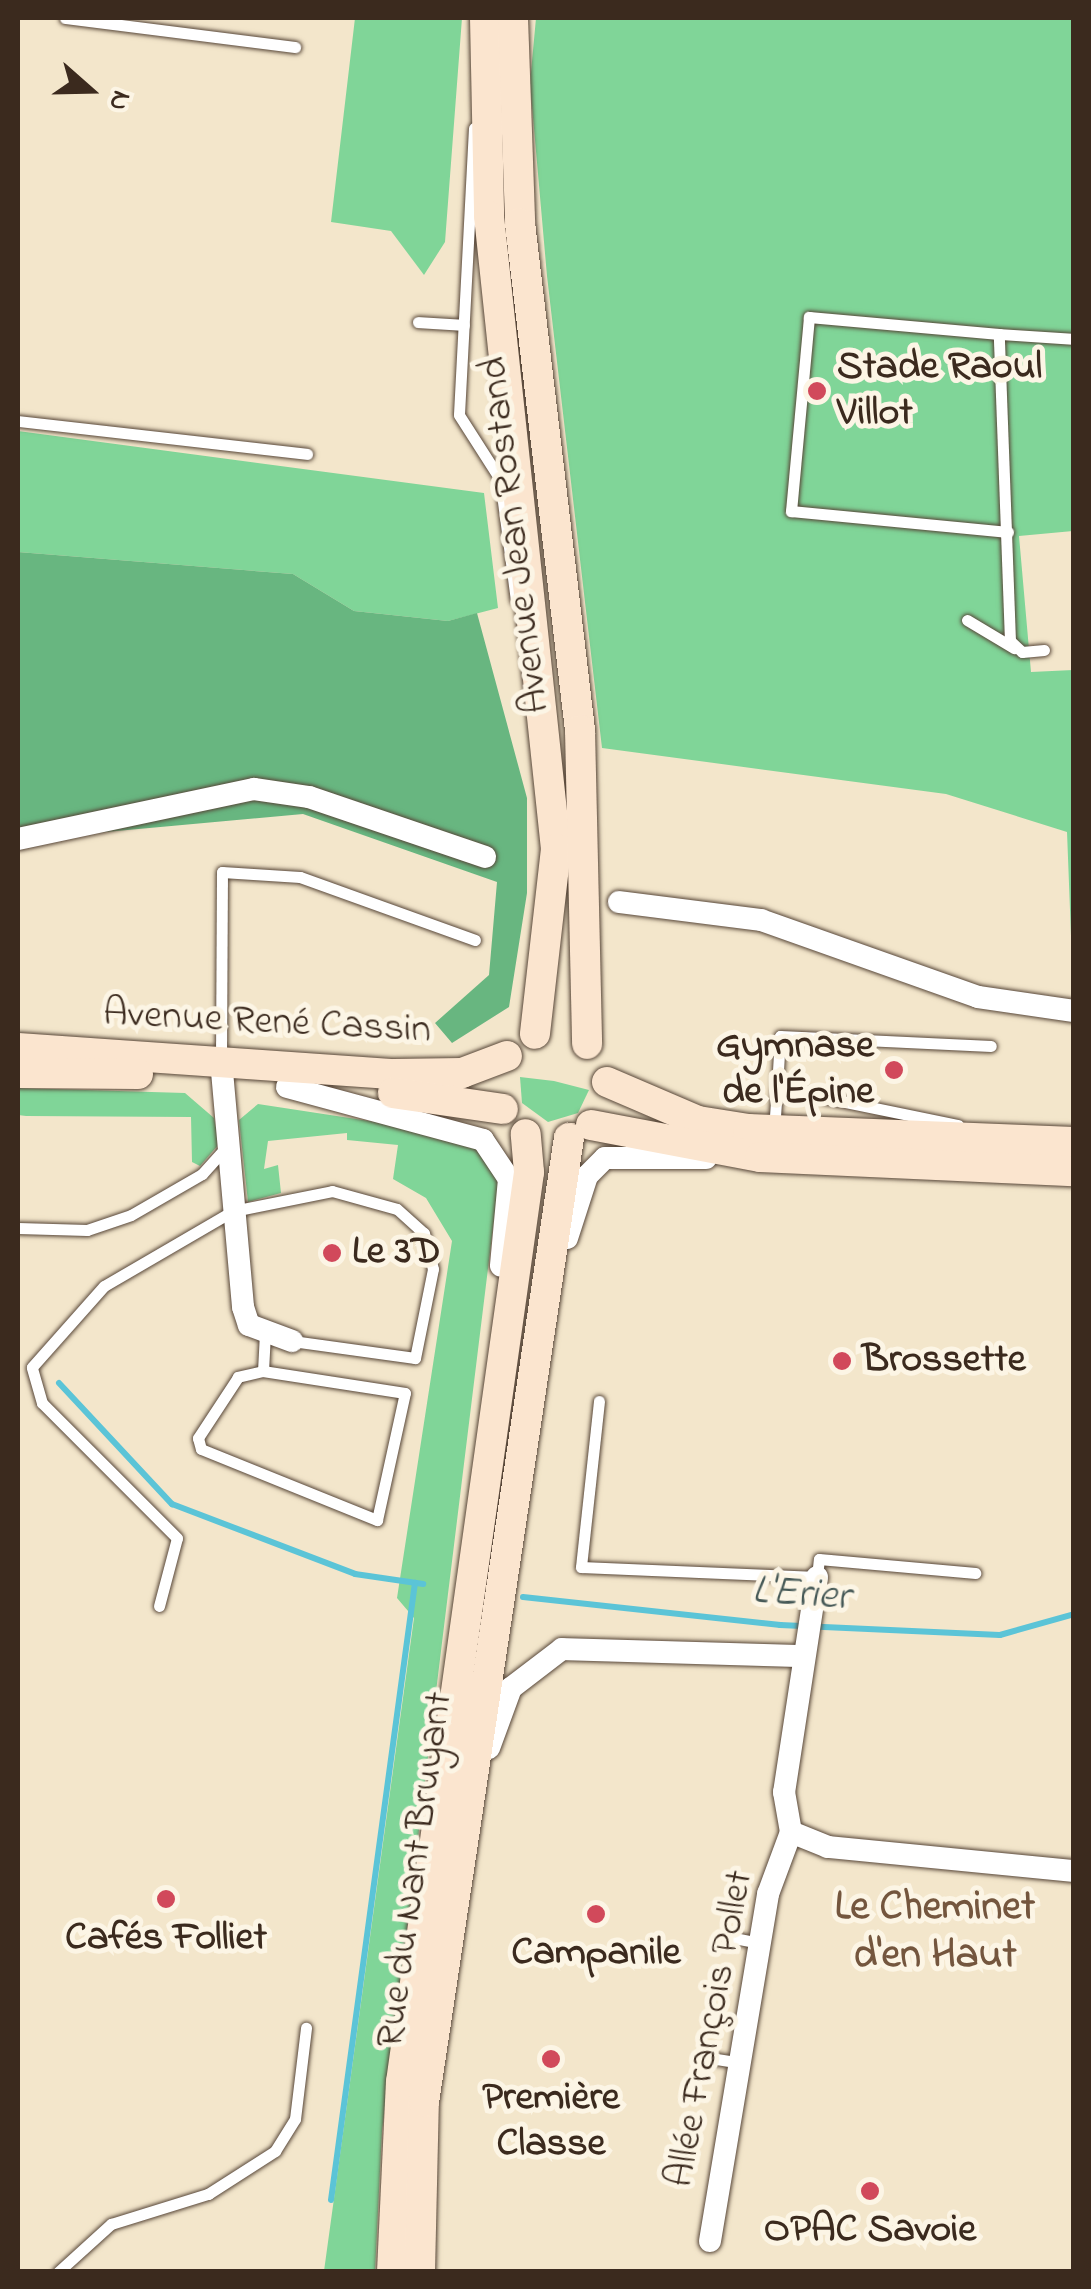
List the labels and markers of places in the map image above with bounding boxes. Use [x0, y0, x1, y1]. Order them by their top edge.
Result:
place label: Stade Raoul Villot [837, 344, 1042, 438]
marker: Stade Raoul Villot [806, 380, 828, 402]
place label: Gymnase de l'Épine [716, 1023, 874, 1117]
marker: Gymnase de l'Épine [883, 1059, 905, 1081]
place label: Le 3D [352, 1229, 441, 1277]
marker: Le 3D [321, 1242, 343, 1264]
place label: Brossette [862, 1337, 1026, 1385]
marker: Brossette [831, 1350, 853, 1372]
marker: Cafés Folliet [155, 1888, 177, 1910]
marker: Campanile [585, 1903, 607, 1925]
place label: Cafés Folliet [65, 1915, 267, 1963]
place label: Campanile [511, 1930, 681, 1978]
marker: Première Classe [540, 2048, 562, 2070]
place label: Première Classe [482, 2075, 620, 2169]
marker: OPAC Savoie [859, 2180, 881, 2202]
place label: OPAC Savoie [764, 2207, 976, 2255]

